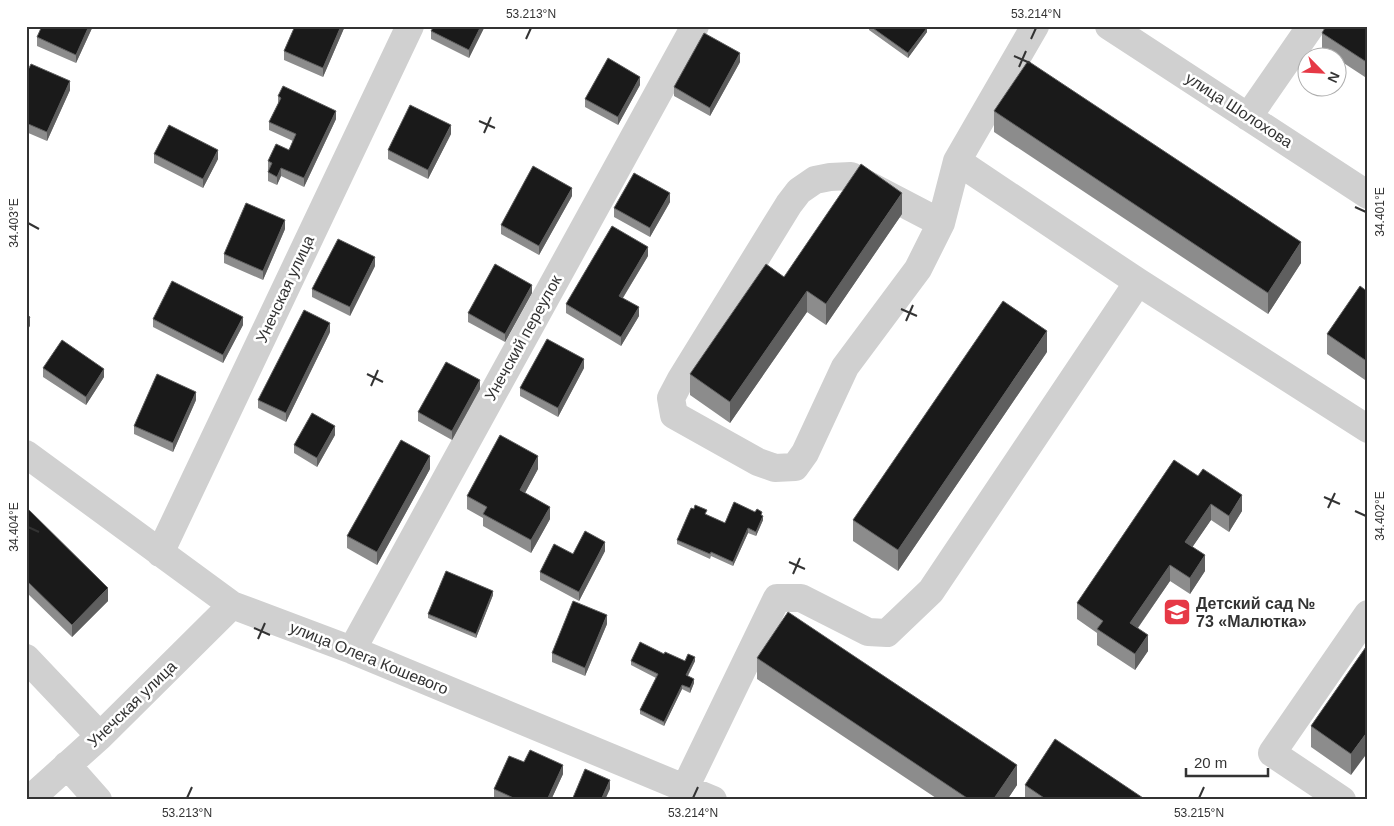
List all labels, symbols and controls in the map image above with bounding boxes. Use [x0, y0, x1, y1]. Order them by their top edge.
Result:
text: 53.213°N [506, 7, 556, 21]
text: 53.214°N [1011, 7, 1061, 21]
north arrow [1296, 48, 1346, 98]
street label: улица Шолохова [1182, 69, 1296, 151]
text: N [1325, 69, 1343, 85]
text: 34.401°E [1373, 187, 1387, 237]
text: 34.403°E [7, 198, 21, 248]
street label: Унечская улица [253, 233, 317, 345]
street label: Унечский переулок [481, 272, 565, 404]
text: 34.402°E [1373, 491, 1387, 541]
text: 34.404°E [7, 502, 21, 552]
place label: Детский сад № 73 «Малютка» [1196, 595, 1315, 630]
school or university icon: Детский сад № 73 «Малютка» [1162, 597, 1192, 627]
street label: улица Олега Кошевого [287, 618, 451, 698]
street label: Унечская улица [84, 657, 180, 751]
scale bar [1186, 746, 1269, 778]
text: 20 m [1194, 754, 1227, 771]
text: 53.213°N [162, 806, 212, 820]
text: 53.214°N [668, 806, 718, 820]
text: 53.215°N [1174, 806, 1224, 820]

